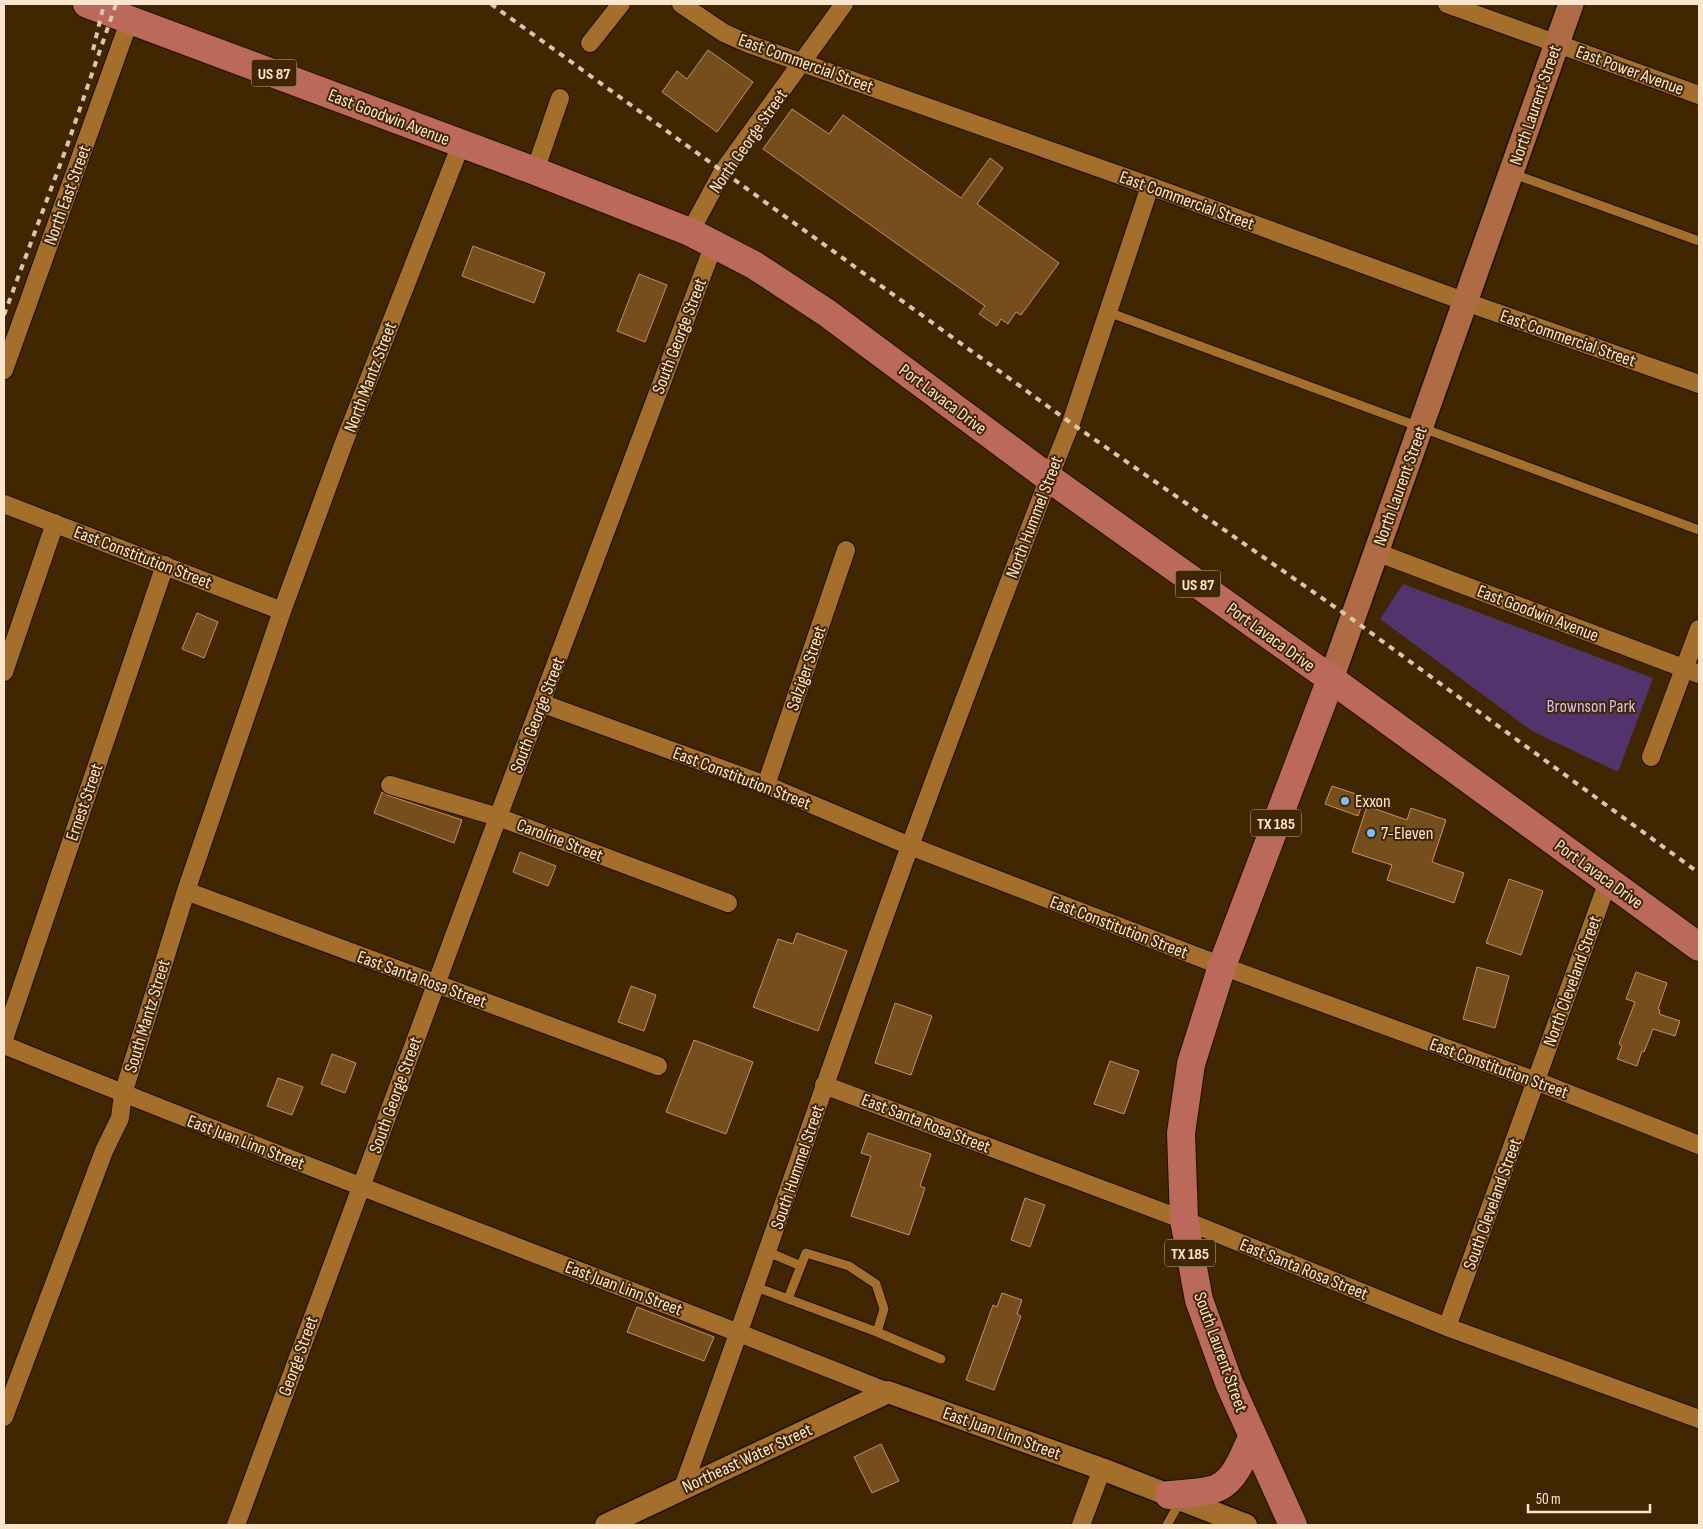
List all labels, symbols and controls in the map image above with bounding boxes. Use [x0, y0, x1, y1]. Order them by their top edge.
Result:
street label: East Commercial Street [736, 29, 877, 98]
street label: East Power Avenue [1573, 41, 1687, 100]
street label: North Laurent Street [1505, 42, 1566, 168]
road number: US 87 [252, 59, 296, 86]
street label: East Goodwin Avenue [325, 85, 453, 150]
street label: North George Street [705, 85, 792, 197]
street label: North East Street [40, 142, 95, 248]
street label: East Commercial Street [1117, 166, 1258, 235]
street label: South George Street [648, 275, 711, 397]
street label: East Commercial Street [1497, 305, 1639, 372]
street label: North Mantz Street [340, 319, 401, 435]
street label: Port Lavaca Drive [895, 360, 991, 439]
street label: North Laurent Street [1369, 423, 1432, 549]
street label: North Hummel Street [1001, 453, 1068, 581]
street label: East Constitution Street [71, 522, 215, 594]
road number: US 87 [1176, 570, 1220, 598]
street label: East Goodwin Avenue [1474, 581, 1602, 646]
street label: Port Lavaca Drive [1222, 598, 1319, 676]
street label: Salziger Street [782, 623, 831, 713]
street label: South George Street [506, 654, 569, 776]
park label: Brownson Park [1547, 696, 1636, 717]
street label: East Constitution Street [670, 743, 814, 815]
street label: Ernest Street [61, 760, 108, 844]
place label: Exxon [1355, 791, 1391, 812]
marker: Exxon [1339, 795, 1351, 807]
road number: TX 185 [1251, 810, 1301, 836]
street label: Caroline Street [514, 814, 606, 867]
place label: 7-Eleven [1381, 823, 1434, 844]
marker: 7-Eleven [1365, 827, 1377, 839]
street label: Port Lavaca Drive [1550, 835, 1647, 913]
street label: East Constitution Street [1047, 892, 1191, 964]
street label: North Cleveland Street [1539, 912, 1606, 1049]
street label: East Santa Rosa Street [354, 946, 490, 1013]
street label: South Mantz Street [120, 957, 175, 1075]
street label: South George Street [365, 1034, 426, 1156]
street label: East Constitution Street [1427, 1034, 1571, 1103]
street label: East Santa Rosa Street [858, 1089, 994, 1158]
street label: South Hummel Street [766, 1102, 829, 1232]
street label: East Juan Linn Street [184, 1110, 308, 1175]
street label: South Cleveland Street [1459, 1135, 1526, 1273]
street label: East Santa Rosa Street [1237, 1234, 1371, 1305]
road number: TX 185 [1165, 1240, 1215, 1266]
street label: East Juan Linn Street [562, 1256, 686, 1321]
street label: South Laurent Street [1189, 1289, 1252, 1416]
street label: George Street [274, 1313, 323, 1399]
street label: East Juan Linn Street [940, 1402, 1064, 1465]
street label: Northeast Water Street [679, 1419, 816, 1498]
scale bar [1528, 1482, 1650, 1514]
text: 50 m [1536, 1490, 1561, 1509]

